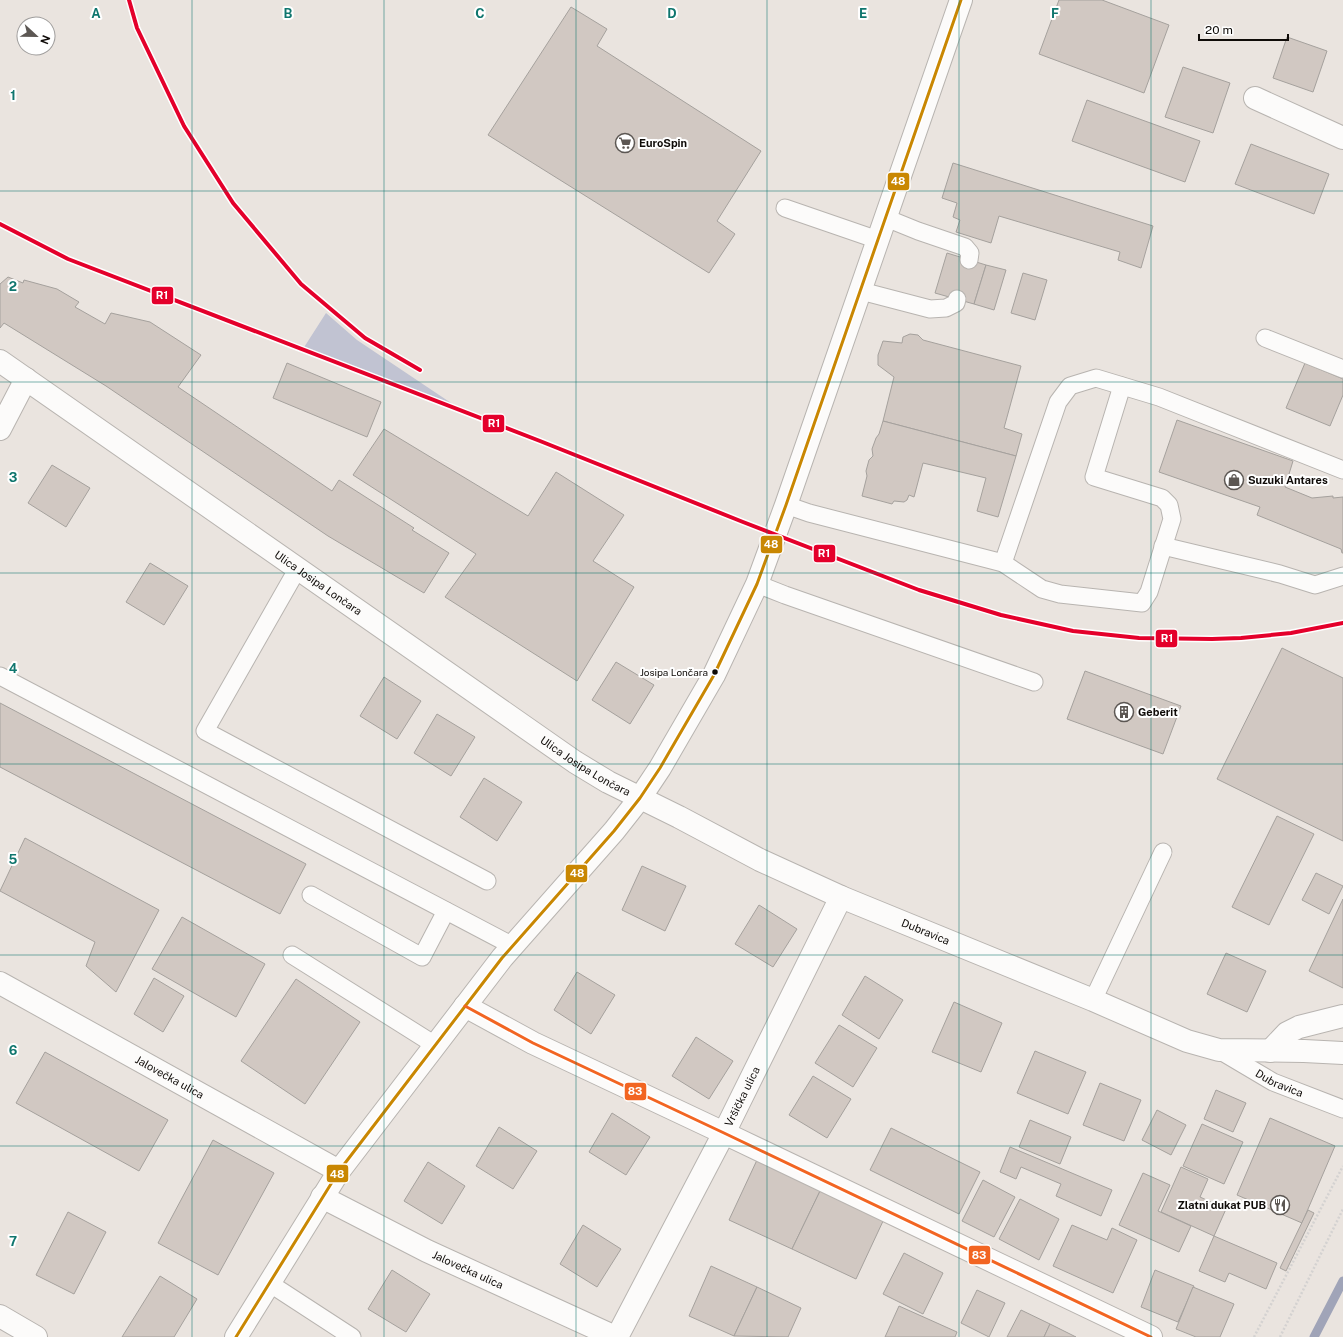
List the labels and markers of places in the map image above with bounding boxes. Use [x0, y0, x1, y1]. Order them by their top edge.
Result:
supermarket icon: EuroSpin [614, 132, 636, 154]
place label: EuroSpin [639, 137, 687, 149]
shop icon: Suzuki Antares [1223, 469, 1245, 491]
place label: Suzuki Antares [1248, 474, 1328, 486]
place label: Josipa Lončara [640, 666, 708, 678]
marker: Josipa Lončara [710, 667, 720, 677]
building icon: Geberit [1113, 701, 1135, 723]
place label: Geberit [1138, 706, 1178, 718]
restaurant icon: Zlatni dukat PUB [1269, 1194, 1291, 1216]
place label: Zlatni dukat PUB [1177, 1199, 1266, 1211]

